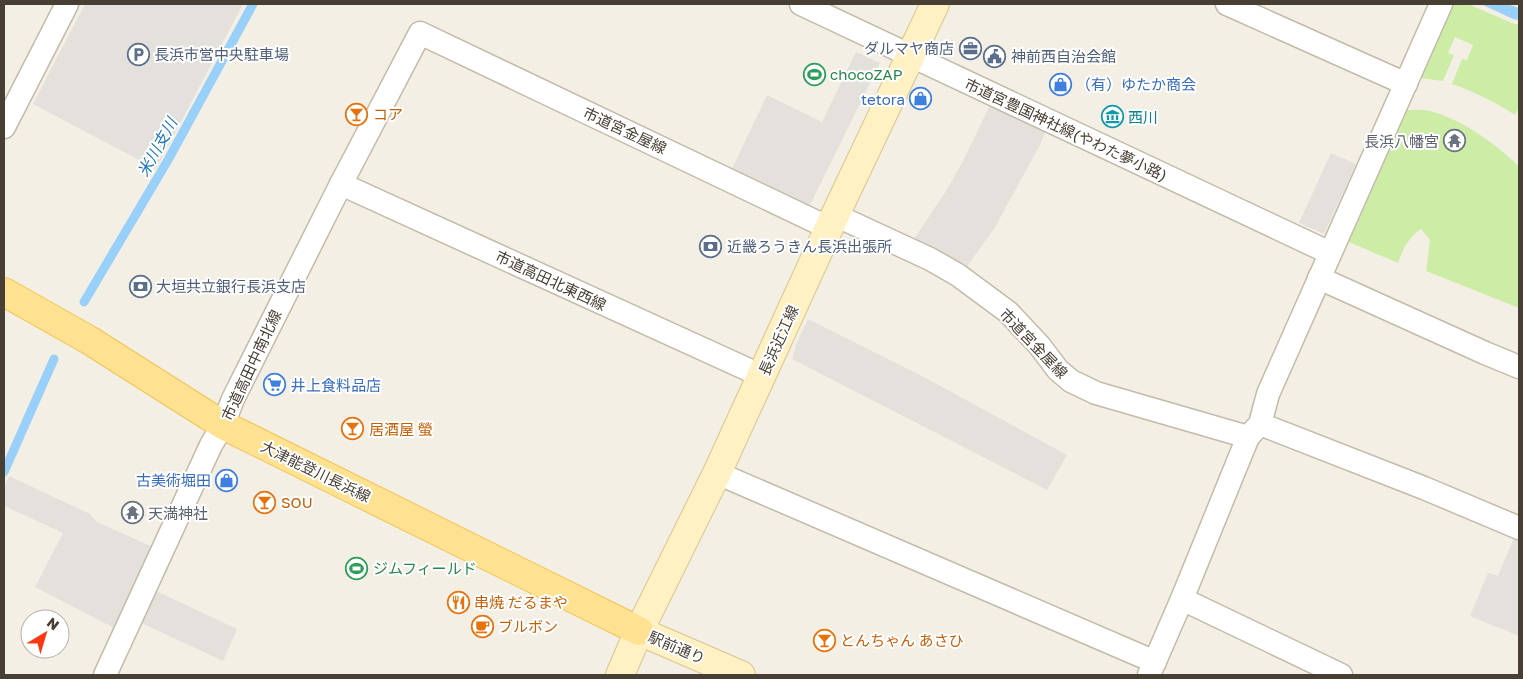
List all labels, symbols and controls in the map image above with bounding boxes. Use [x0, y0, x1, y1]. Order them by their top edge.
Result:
office icon: ダルマヤ商店 [958, 36, 982, 60]
place label: ダルマヤ商店 [864, 39, 954, 57]
parking icon: 長浜市営中央駐車場 [126, 42, 150, 66]
public building icon: 神前西自治会館 [983, 44, 1007, 68]
place label: 長浜市営中央駐車場 [154, 45, 289, 63]
place label: 神前西自治会館 [1011, 47, 1116, 65]
sports icon: chocoZAP [802, 62, 826, 86]
place label: chocoZAP [830, 65, 903, 83]
shop icon: （有）ゆたか商会 [1048, 72, 1072, 96]
street label: 市道宮豊国神社線(やわた夢小路) [962, 74, 1170, 184]
place label: （有）ゆたか商会 [1076, 75, 1196, 93]
shop icon: tetora [909, 87, 933, 111]
place label: tetora [861, 90, 905, 108]
bar icon: コア [345, 102, 369, 126]
street label: 市道宮金屋線 [580, 103, 670, 157]
place label: コア [373, 105, 403, 123]
museum icon: 西川 [1100, 105, 1124, 129]
place label: 西川 [1128, 108, 1158, 126]
water label: 米川支川 [133, 112, 182, 180]
temple icon: 長浜八幡宮 [1443, 129, 1467, 153]
place label: 長浜八幡宮 [1364, 132, 1439, 150]
bank icon: 近畿ろうきん長浜出張所 [699, 234, 723, 258]
place label: 近畿ろうきん長浜出張所 [727, 237, 892, 255]
street label: 市道高田北東西線 [493, 246, 609, 314]
bank icon: 大垣共立銀行長浜支店 [128, 274, 152, 298]
place label: 大垣共立銀行長浜支店 [156, 277, 306, 295]
street label: 長浜近江線 [755, 302, 801, 378]
street label: 市道宮金屋線 [996, 304, 1072, 382]
street label: 市道高田中南北線 [217, 307, 285, 423]
supermarket icon: 井上食料品店 [263, 373, 287, 397]
place label: 井上食料品店 [291, 376, 381, 394]
bar icon: 居酒屋 螢 [341, 417, 365, 441]
place label: 居酒屋 螢 [369, 420, 433, 438]
street label: 大津能登川長浜線 [258, 437, 374, 505]
shop icon: 古美術堀田 [215, 468, 239, 492]
place label: 古美術堀田 [136, 471, 211, 489]
bar icon: SOU [253, 490, 277, 514]
place label: SOU [281, 493, 313, 511]
temple icon: 天満神社 [120, 501, 144, 525]
place label: 天満神社 [148, 504, 208, 522]
sports icon: ジムフィールド [345, 556, 369, 580]
place label: ジムフィールド [373, 559, 477, 577]
restaurant icon: 串焼 だるまや [446, 590, 470, 614]
place label: 串焼 だるまや [474, 593, 568, 611]
north arrow [20, 609, 70, 659]
text: N [44, 613, 63, 633]
cafe icon: ブルボン [470, 614, 494, 638]
place label: ブルボン [498, 617, 558, 635]
street label: 駅前通り [646, 627, 708, 667]
bar icon: とんちゃん あさひ [812, 628, 836, 652]
place label: とんちゃん あさひ [840, 631, 964, 649]

